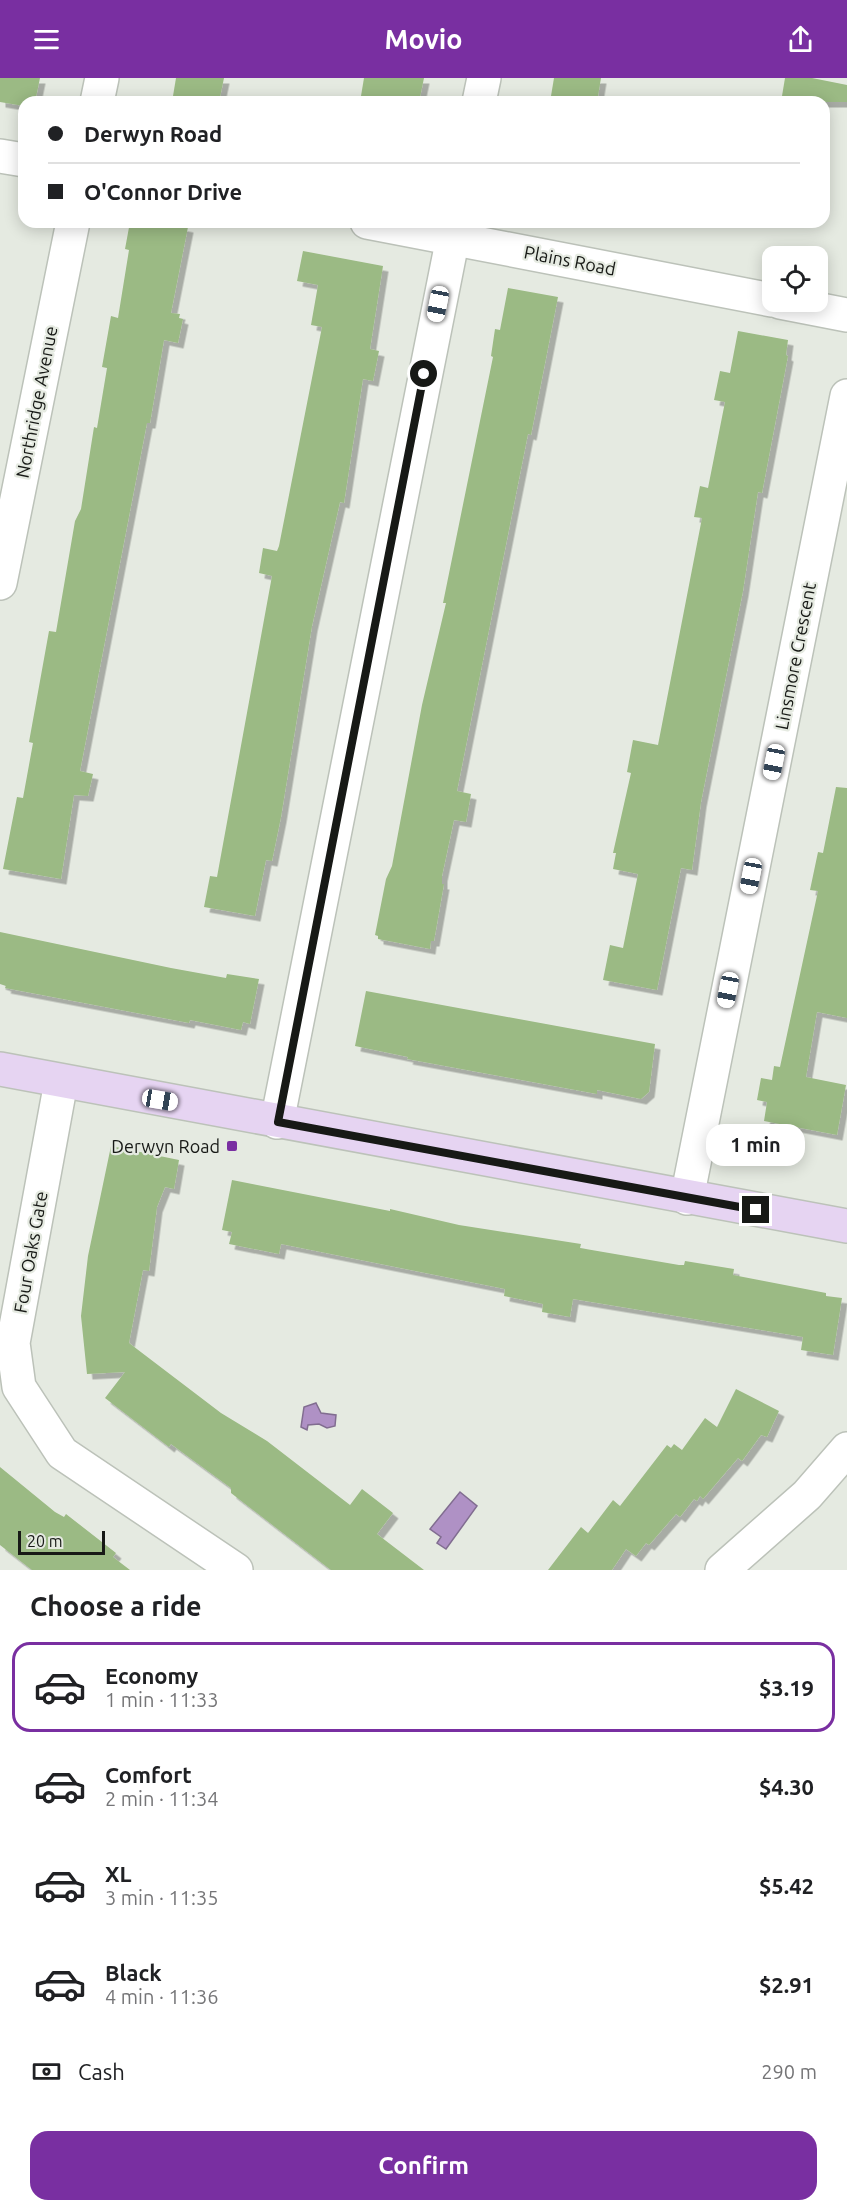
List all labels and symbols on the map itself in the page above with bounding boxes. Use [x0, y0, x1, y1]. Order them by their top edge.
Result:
street label: Plains Road [523, 241, 617, 279]
car [426, 285, 450, 323]
street label: Northridge Avenue [11, 324, 61, 480]
route start [410, 360, 437, 387]
street label: Linsmore Crescent [771, 581, 819, 731]
car [762, 743, 786, 781]
car [739, 857, 763, 895]
car [716, 971, 740, 1009]
car [141, 1088, 179, 1112]
callout: 1 min [706, 1123, 806, 1165]
place label: Derwyn Road [111, 1136, 220, 1156]
marker: Derwyn Road [225, 1139, 239, 1153]
street label: Four Oaks Gate [9, 1189, 51, 1315]
route end [742, 1196, 769, 1223]
scale bar [18, 1528, 105, 1556]

